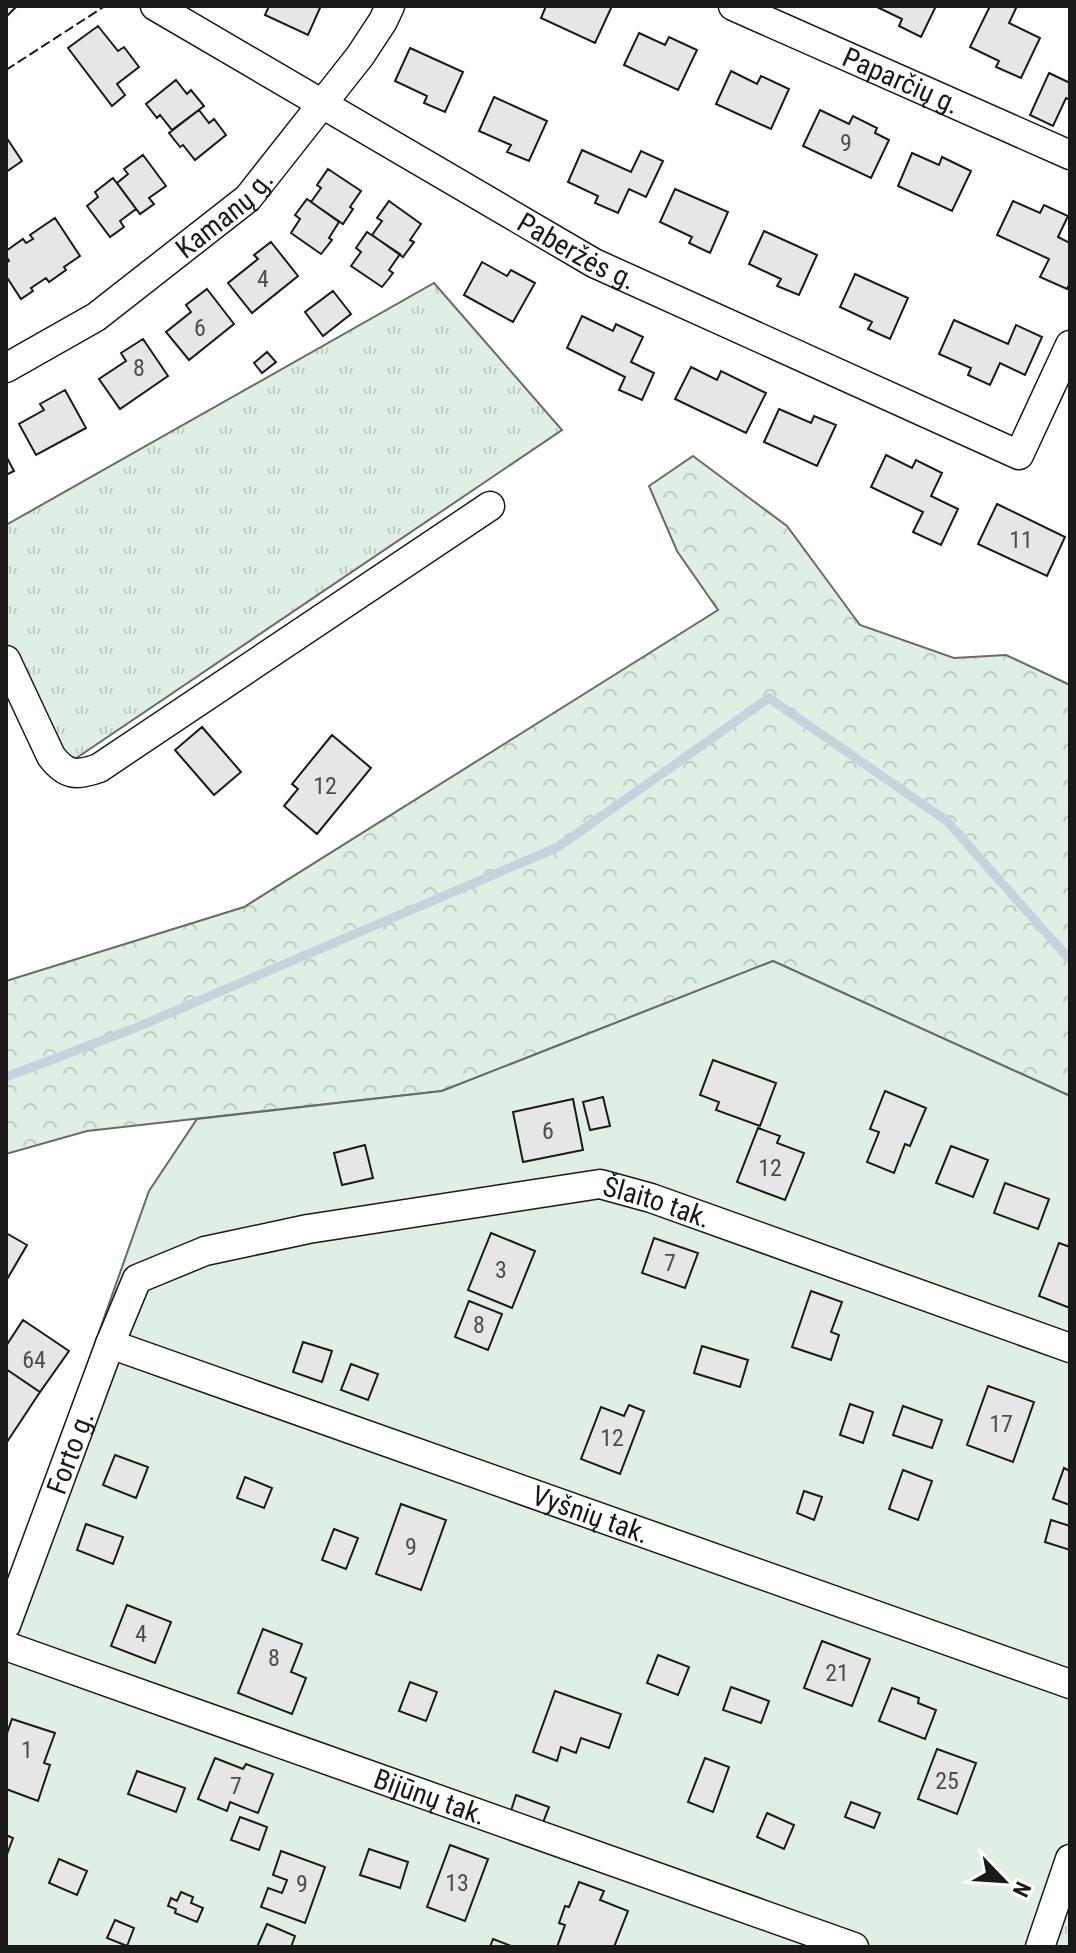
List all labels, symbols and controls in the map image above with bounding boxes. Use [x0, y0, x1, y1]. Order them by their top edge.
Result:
street label: Paparčių g. [837, 41, 965, 121]
house number: 9 [840, 129, 852, 157]
street label: Kamanų g. [169, 164, 280, 265]
street label: Paberžės g. [512, 206, 641, 297]
house number: 4 [257, 265, 269, 293]
house number: 6 [194, 314, 206, 342]
house number: 8 [133, 354, 145, 382]
house number: 11 [1009, 526, 1033, 554]
house number: 12 [313, 772, 337, 800]
house number: 6 [542, 1117, 554, 1145]
house number: 12 [758, 1154, 782, 1182]
street label: Šlaito tak. [599, 1170, 715, 1235]
house number: 7 [664, 1249, 676, 1277]
house number: 3 [495, 1256, 507, 1284]
house number: 8 [473, 1311, 485, 1339]
house number: 64 [22, 1346, 46, 1374]
street label: Forto g. [40, 1406, 101, 1499]
house number: 17 [989, 1410, 1013, 1438]
house number: 12 [600, 1424, 624, 1452]
street label: Vyšnių tak. [528, 1479, 653, 1551]
house number: 9 [405, 1533, 417, 1561]
house number: 4 [135, 1620, 147, 1648]
house number: 8 [268, 1644, 280, 1672]
house number: 21 [825, 1659, 849, 1687]
house number: 1 [21, 1736, 33, 1764]
street label: Bijūnų tak. [369, 1762, 490, 1832]
house number: 25 [935, 1767, 959, 1795]
house number: 7 [230, 1772, 242, 1800]
north arrow [964, 1841, 1044, 1921]
house number: 13 [445, 1869, 469, 1897]
house number: 9 [296, 1870, 308, 1898]
text: N [1007, 1878, 1036, 1901]

